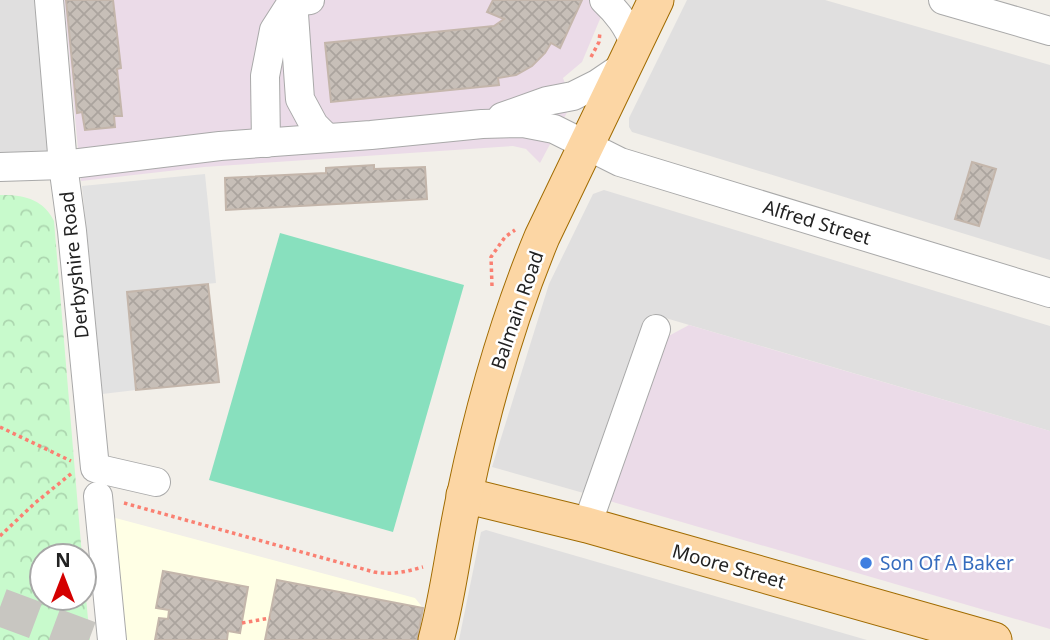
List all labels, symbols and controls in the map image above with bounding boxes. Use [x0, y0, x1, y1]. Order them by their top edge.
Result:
street label: Derbyshire Road [53, 190, 95, 340]
street label: Alfred Street [760, 193, 874, 251]
street label: Balmain Road [485, 247, 549, 373]
street label: Moore Street [669, 537, 789, 595]
north arrow [28, 542, 98, 612]
text: N [55, 547, 71, 573]
place label: Son Of A Baker [880, 550, 1014, 576]
marker: Son Of A Baker [858, 555, 874, 571]

